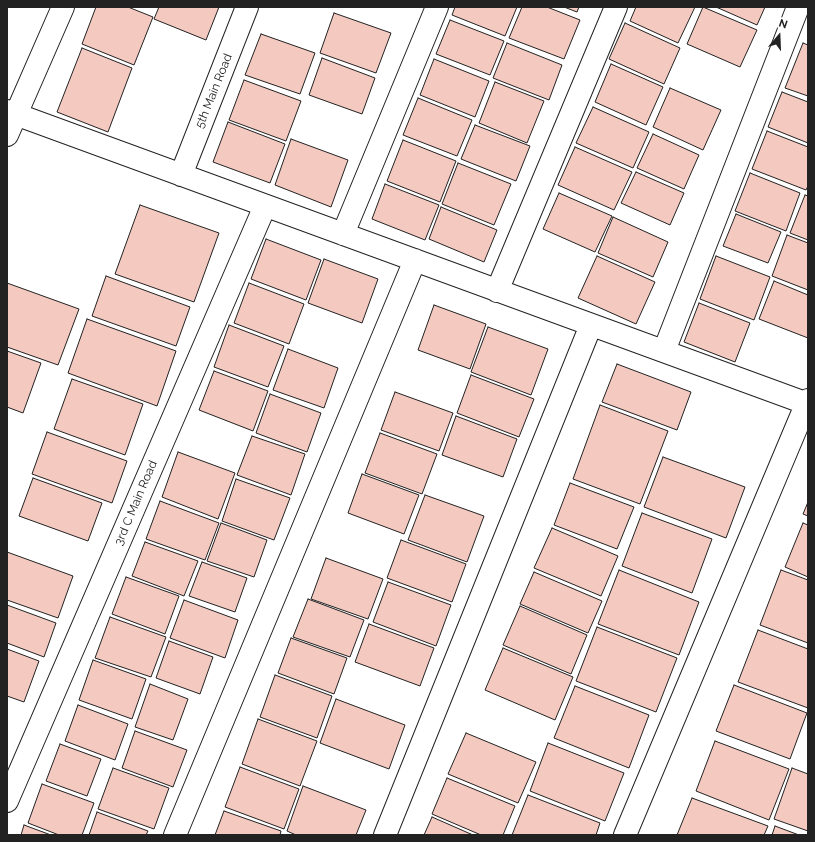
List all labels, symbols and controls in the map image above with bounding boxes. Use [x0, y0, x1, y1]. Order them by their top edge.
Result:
north arrow [759, 16, 799, 56]
text: N [777, 17, 789, 32]
street label: 5th Main Road [193, 52, 235, 130]
street label: 3rd C Main Road [112, 458, 160, 548]

